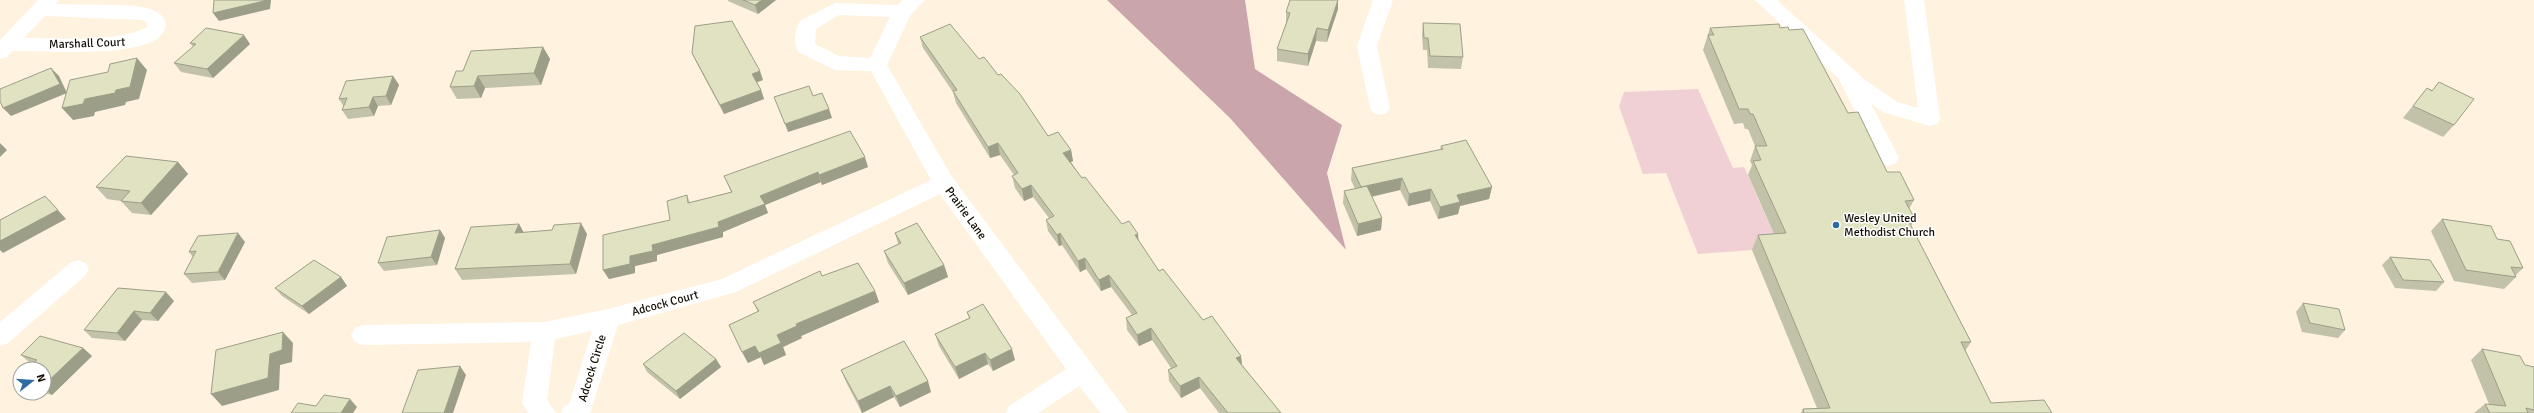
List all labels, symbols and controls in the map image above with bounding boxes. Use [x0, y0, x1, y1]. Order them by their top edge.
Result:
street label: Marshall Court [49, 35, 125, 52]
street label: Prairie Lane [941, 184, 990, 243]
place label: Wesley United Methodist Church [1844, 211, 1935, 240]
marker: Wesley United Methodist Church [1831, 220, 1841, 230]
street label: Adcock Court [630, 287, 700, 320]
street label: Adcock Circle [575, 333, 610, 404]
north arrow [12, 361, 52, 401]
text: N [34, 373, 48, 384]

